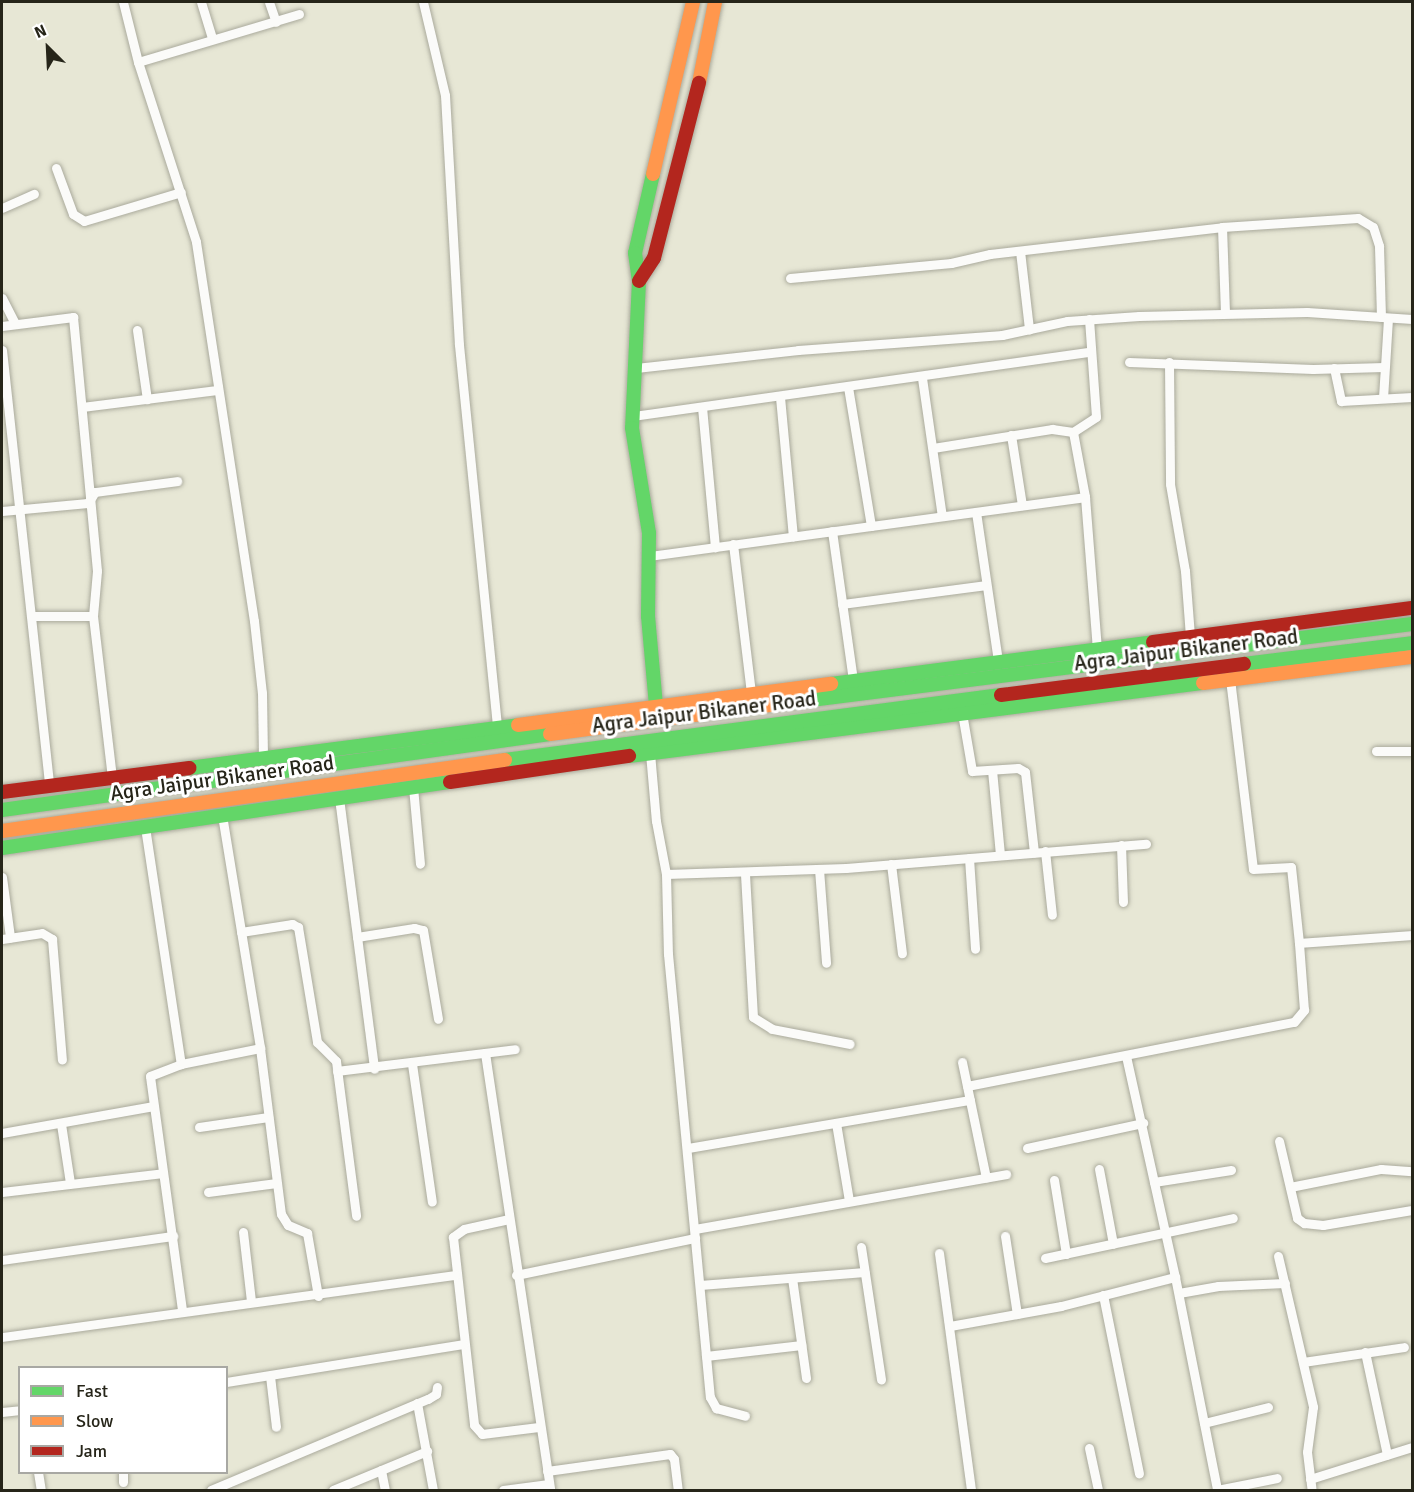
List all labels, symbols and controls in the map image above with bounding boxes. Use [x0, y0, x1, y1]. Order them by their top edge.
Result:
north arrow [18, 18, 78, 78]
text: N [32, 20, 50, 43]
street label: Agra Jaipur Bikaner Road [1072, 624, 1300, 676]
street label: Agra Jaipur Bikaner Road [590, 686, 818, 738]
street label: Agra Jaipur Bikaner Road [109, 750, 335, 806]
legend [18, 1366, 228, 1474]
text: Fast [76, 1380, 108, 1402]
text: Slow [76, 1410, 113, 1432]
text: Jam [76, 1440, 107, 1462]

